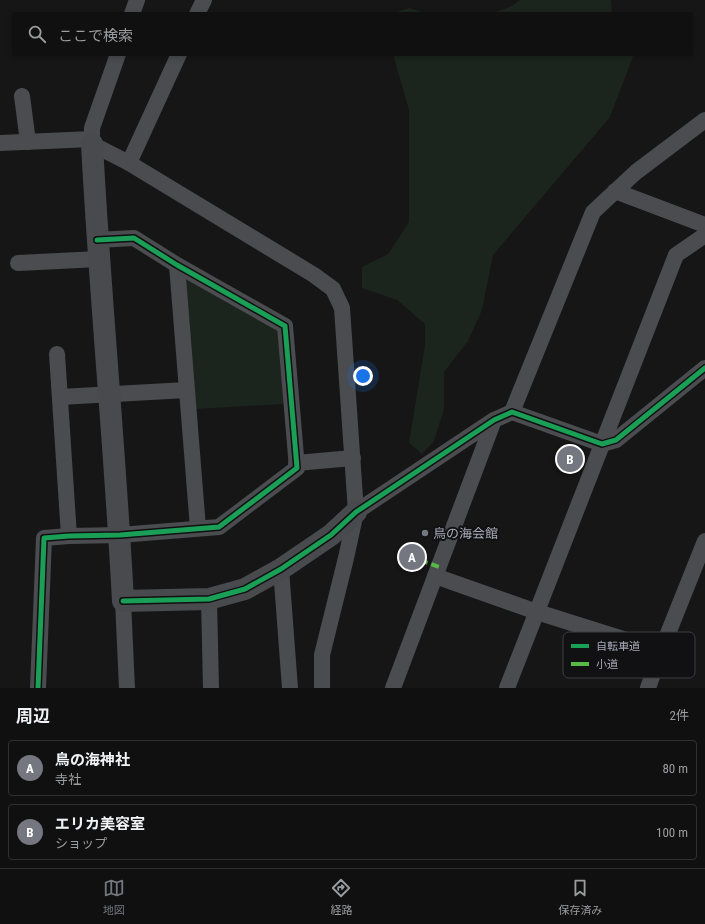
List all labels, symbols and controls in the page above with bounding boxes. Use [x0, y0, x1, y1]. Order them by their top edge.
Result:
search box [12, 12, 693, 56]
icon: search [26, 23, 48, 45]
text: ここで検索 [58, 27, 133, 45]
your location [353, 366, 373, 386]
pin: B [557, 444, 583, 474]
place label: 鳥の海会館 [433, 526, 498, 541]
marker: 鳥の海会館 [420, 528, 430, 538]
pin: A [399, 542, 425, 572]
legend [563, 632, 695, 678]
text: 自転車道 [596, 640, 640, 653]
text: 小道 [596, 658, 618, 671]
text: 周辺 [16, 706, 50, 726]
text: 2件 [670, 708, 689, 723]
text: 鳥の海神社 [55, 751, 130, 769]
text: A [26, 761, 34, 776]
text: 80 m [662, 761, 688, 776]
text: 寺社 [55, 772, 81, 787]
text: エリカ美容室 [55, 815, 145, 833]
text: B [26, 825, 34, 840]
text: 100 m [656, 825, 688, 840]
text: ショップ [55, 836, 107, 851]
tab: 地図 [103, 877, 125, 917]
tab: 経路 [330, 877, 352, 917]
tab: 保存済み [558, 877, 602, 917]

